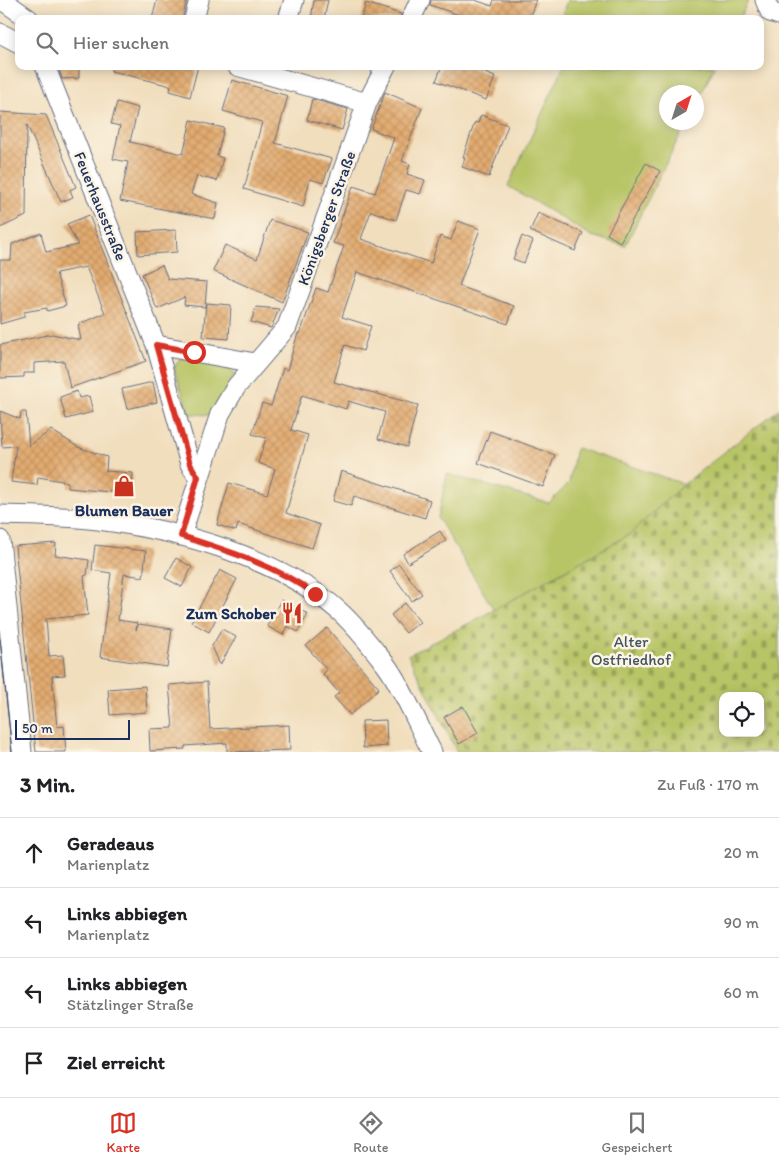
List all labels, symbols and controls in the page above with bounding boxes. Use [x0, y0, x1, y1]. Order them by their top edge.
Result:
search box [15, 15, 764, 70]
icon: search [33, 29, 61, 57]
text: Hier suchen [73, 31, 169, 54]
north arrow [659, 85, 704, 130]
street label: Königsberger Straße [293, 148, 360, 288]
street label: Feuerhausstraße [70, 149, 131, 263]
route start [183, 341, 206, 364]
shop icon: Blumen Bauer [111, 473, 137, 499]
place label: Blumen Bauer [75, 501, 174, 520]
route end [304, 583, 327, 606]
restaurant icon: Zum Schober [279, 600, 305, 626]
place label: Zum Schober [186, 604, 277, 623]
park label: Alter Ostfriedhof [591, 632, 672, 669]
map controls [719, 692, 764, 737]
button: locate [719, 692, 764, 737]
scale bar [15, 717, 130, 740]
text: 50 m [22, 720, 53, 737]
text: 3 Min. [20, 772, 75, 797]
text: Zu Fuß · 170 m [657, 775, 759, 794]
text: Geradeaus [67, 832, 154, 855]
icon: ahead [20, 839, 48, 867]
text: 20 m [724, 843, 759, 862]
text: Marienplatz [67, 855, 149, 874]
text: Links abbiegen [67, 902, 187, 925]
icon: left [20, 909, 48, 937]
text: 90 m [724, 913, 759, 932]
text: Marienplatz [67, 925, 149, 944]
text: Links abbiegen [67, 972, 187, 995]
icon: left [20, 979, 48, 1007]
text: 60 m [724, 983, 759, 1002]
text: Stätzlinger Straße [67, 995, 194, 1014]
icon: arrive [20, 1049, 48, 1077]
text: Ziel erreicht [67, 1051, 165, 1074]
tab: Karte [107, 1109, 140, 1156]
tab: Route [353, 1109, 388, 1156]
tab: Gespeichert [601, 1109, 672, 1156]

